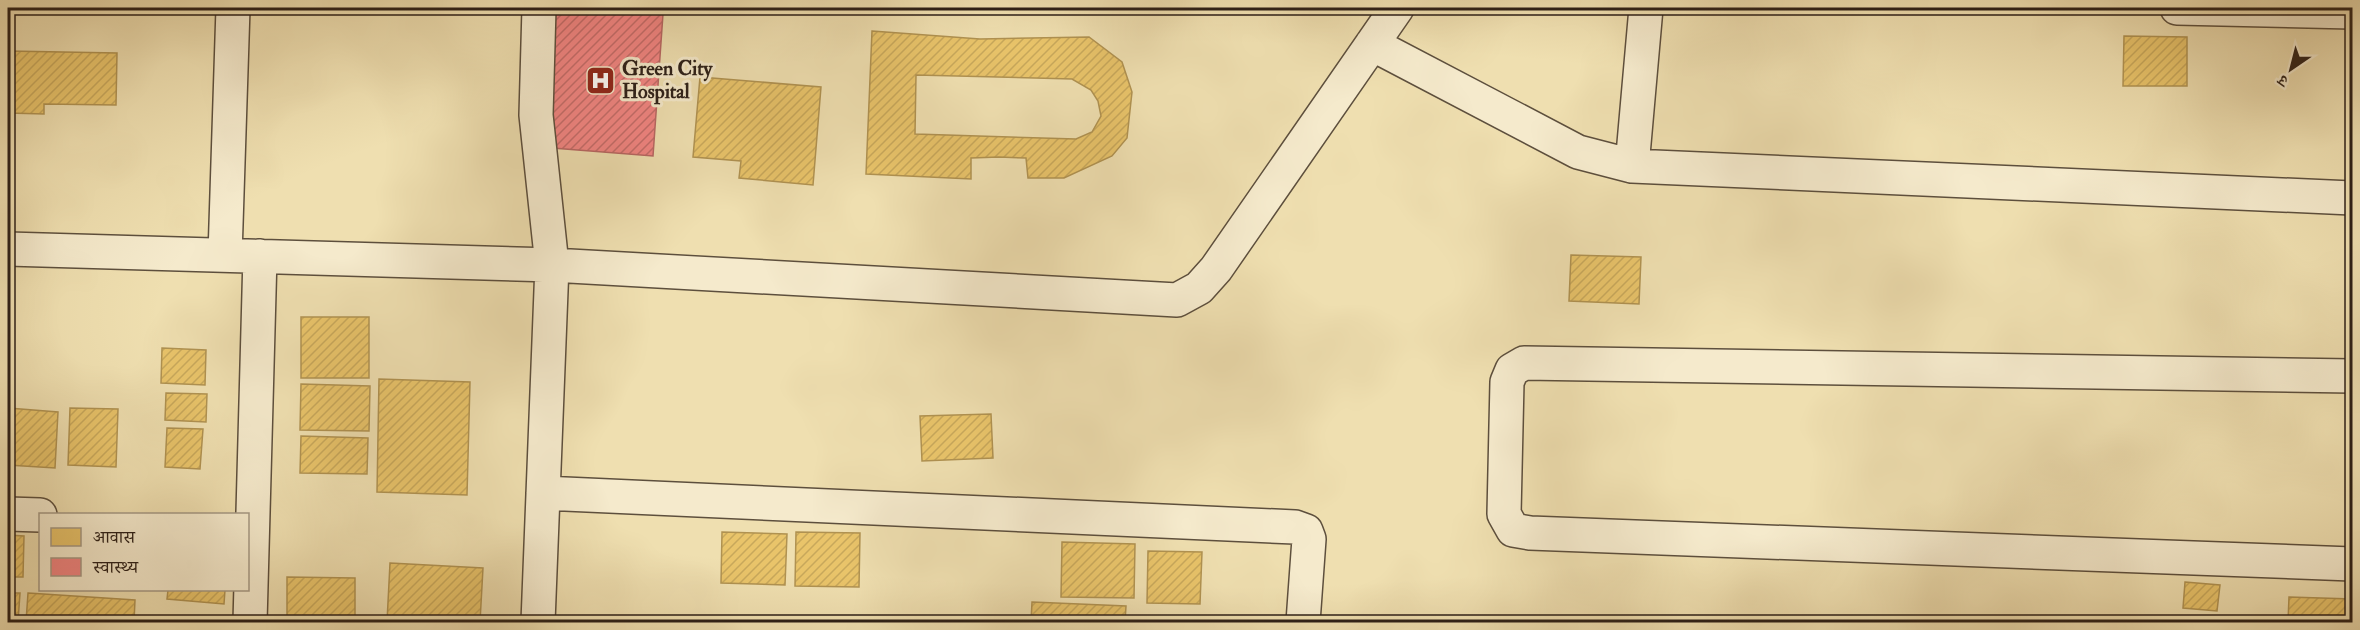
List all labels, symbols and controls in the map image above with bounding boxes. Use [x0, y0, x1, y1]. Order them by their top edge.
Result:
north arrow [2261, 39, 2321, 99]
place label: Green City Hospital [622, 56, 714, 105]
hospital icon: Green City Hospital [585, 64, 617, 96]
text: उ [2272, 69, 2293, 92]
legend [39, 513, 249, 591]
text: आवास [93, 526, 136, 549]
text: स्वास्थ्य [92, 556, 139, 579]

